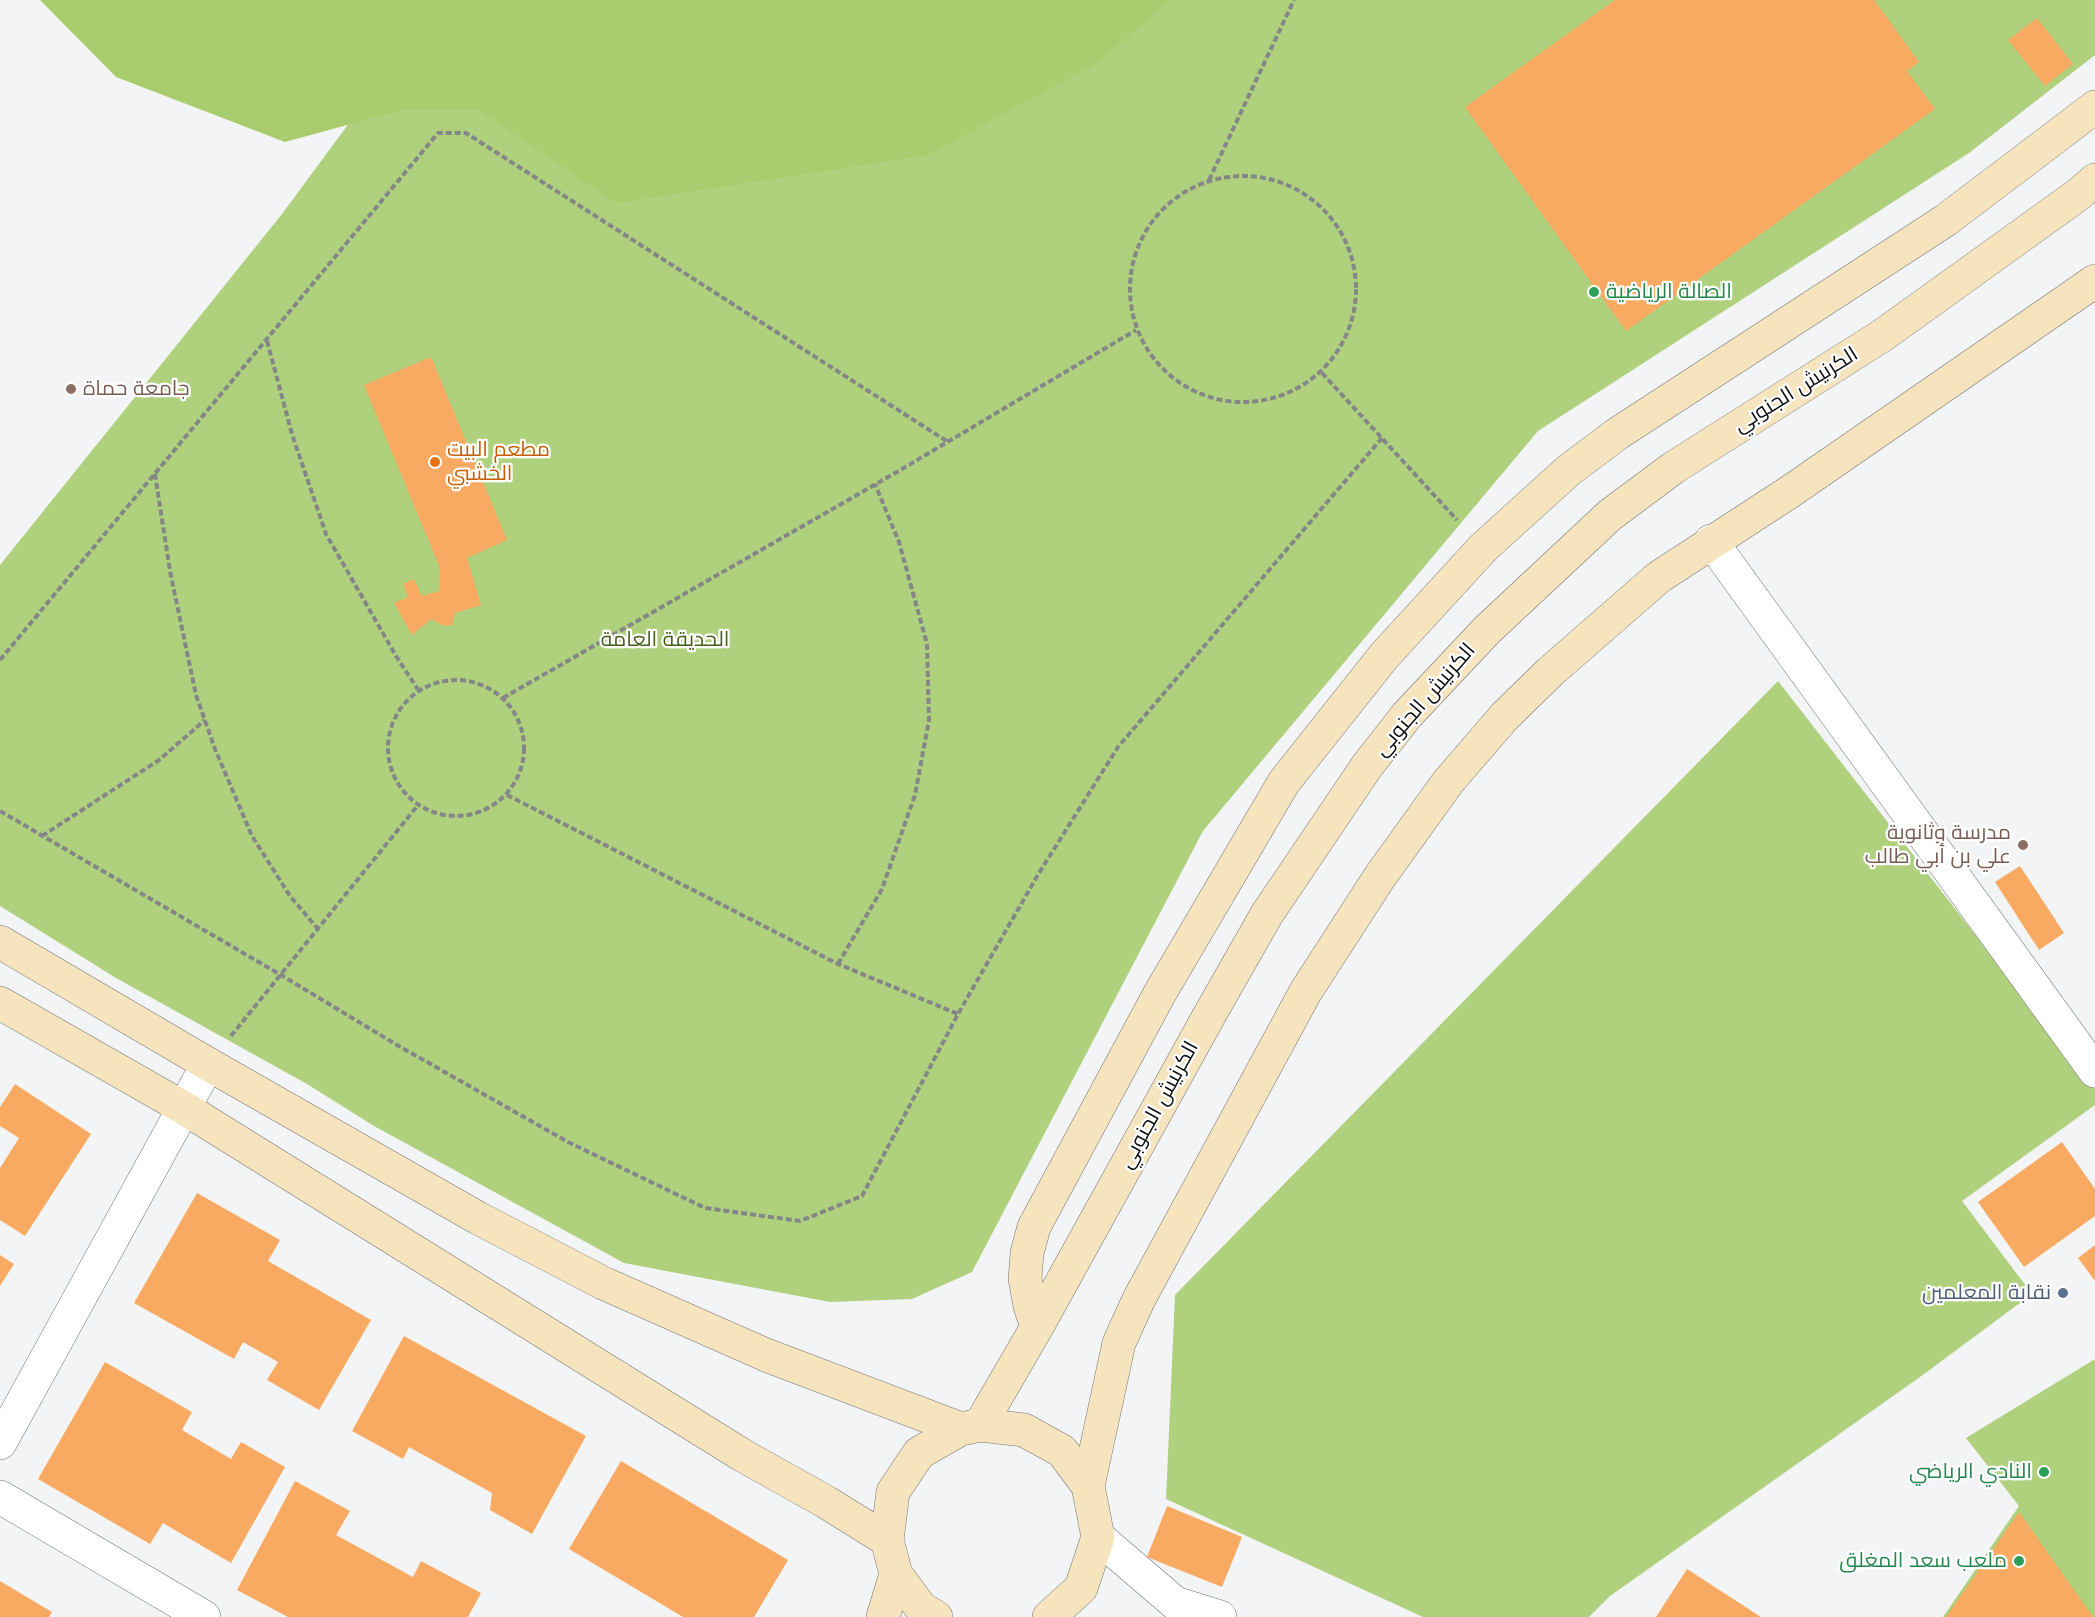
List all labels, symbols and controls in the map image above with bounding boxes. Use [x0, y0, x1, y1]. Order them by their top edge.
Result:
place label: الصالة الرياضية [1606, 279, 1732, 305]
marker: الصالة الرياضية [1587, 285, 1601, 299]
street label: الكرنيش الجنوبي [1729, 342, 1863, 438]
place label: جامعة حماة [83, 376, 190, 402]
marker: جامعة حماة [64, 382, 78, 396]
place label: مطعم البيت الخشبي [447, 437, 550, 487]
marker: مطعم البيت الخشبي [428, 455, 442, 469]
park label: الحديقة العامة [601, 627, 729, 653]
street label: الكرنيش الجنوبي [1369, 638, 1481, 762]
place label: مدرسة وثانوية علي بن أبي طالب [1865, 820, 2011, 870]
marker: مدرسة وثانوية علي بن أبي طالب [2016, 838, 2030, 852]
street label: الكرنيش الجنوبي [1114, 1037, 1204, 1173]
place label: نقابة المعلمين [1922, 1280, 2051, 1306]
marker: نقابة المعلمين [2056, 1286, 2070, 1300]
place label: النادي الرياضي [1909, 1459, 2032, 1485]
marker: النادي الرياضي [2037, 1465, 2051, 1479]
place label: ملعب سعد المغلق [1839, 1548, 2007, 1574]
marker: ملعب سعد المغلق [2012, 1554, 2026, 1568]

